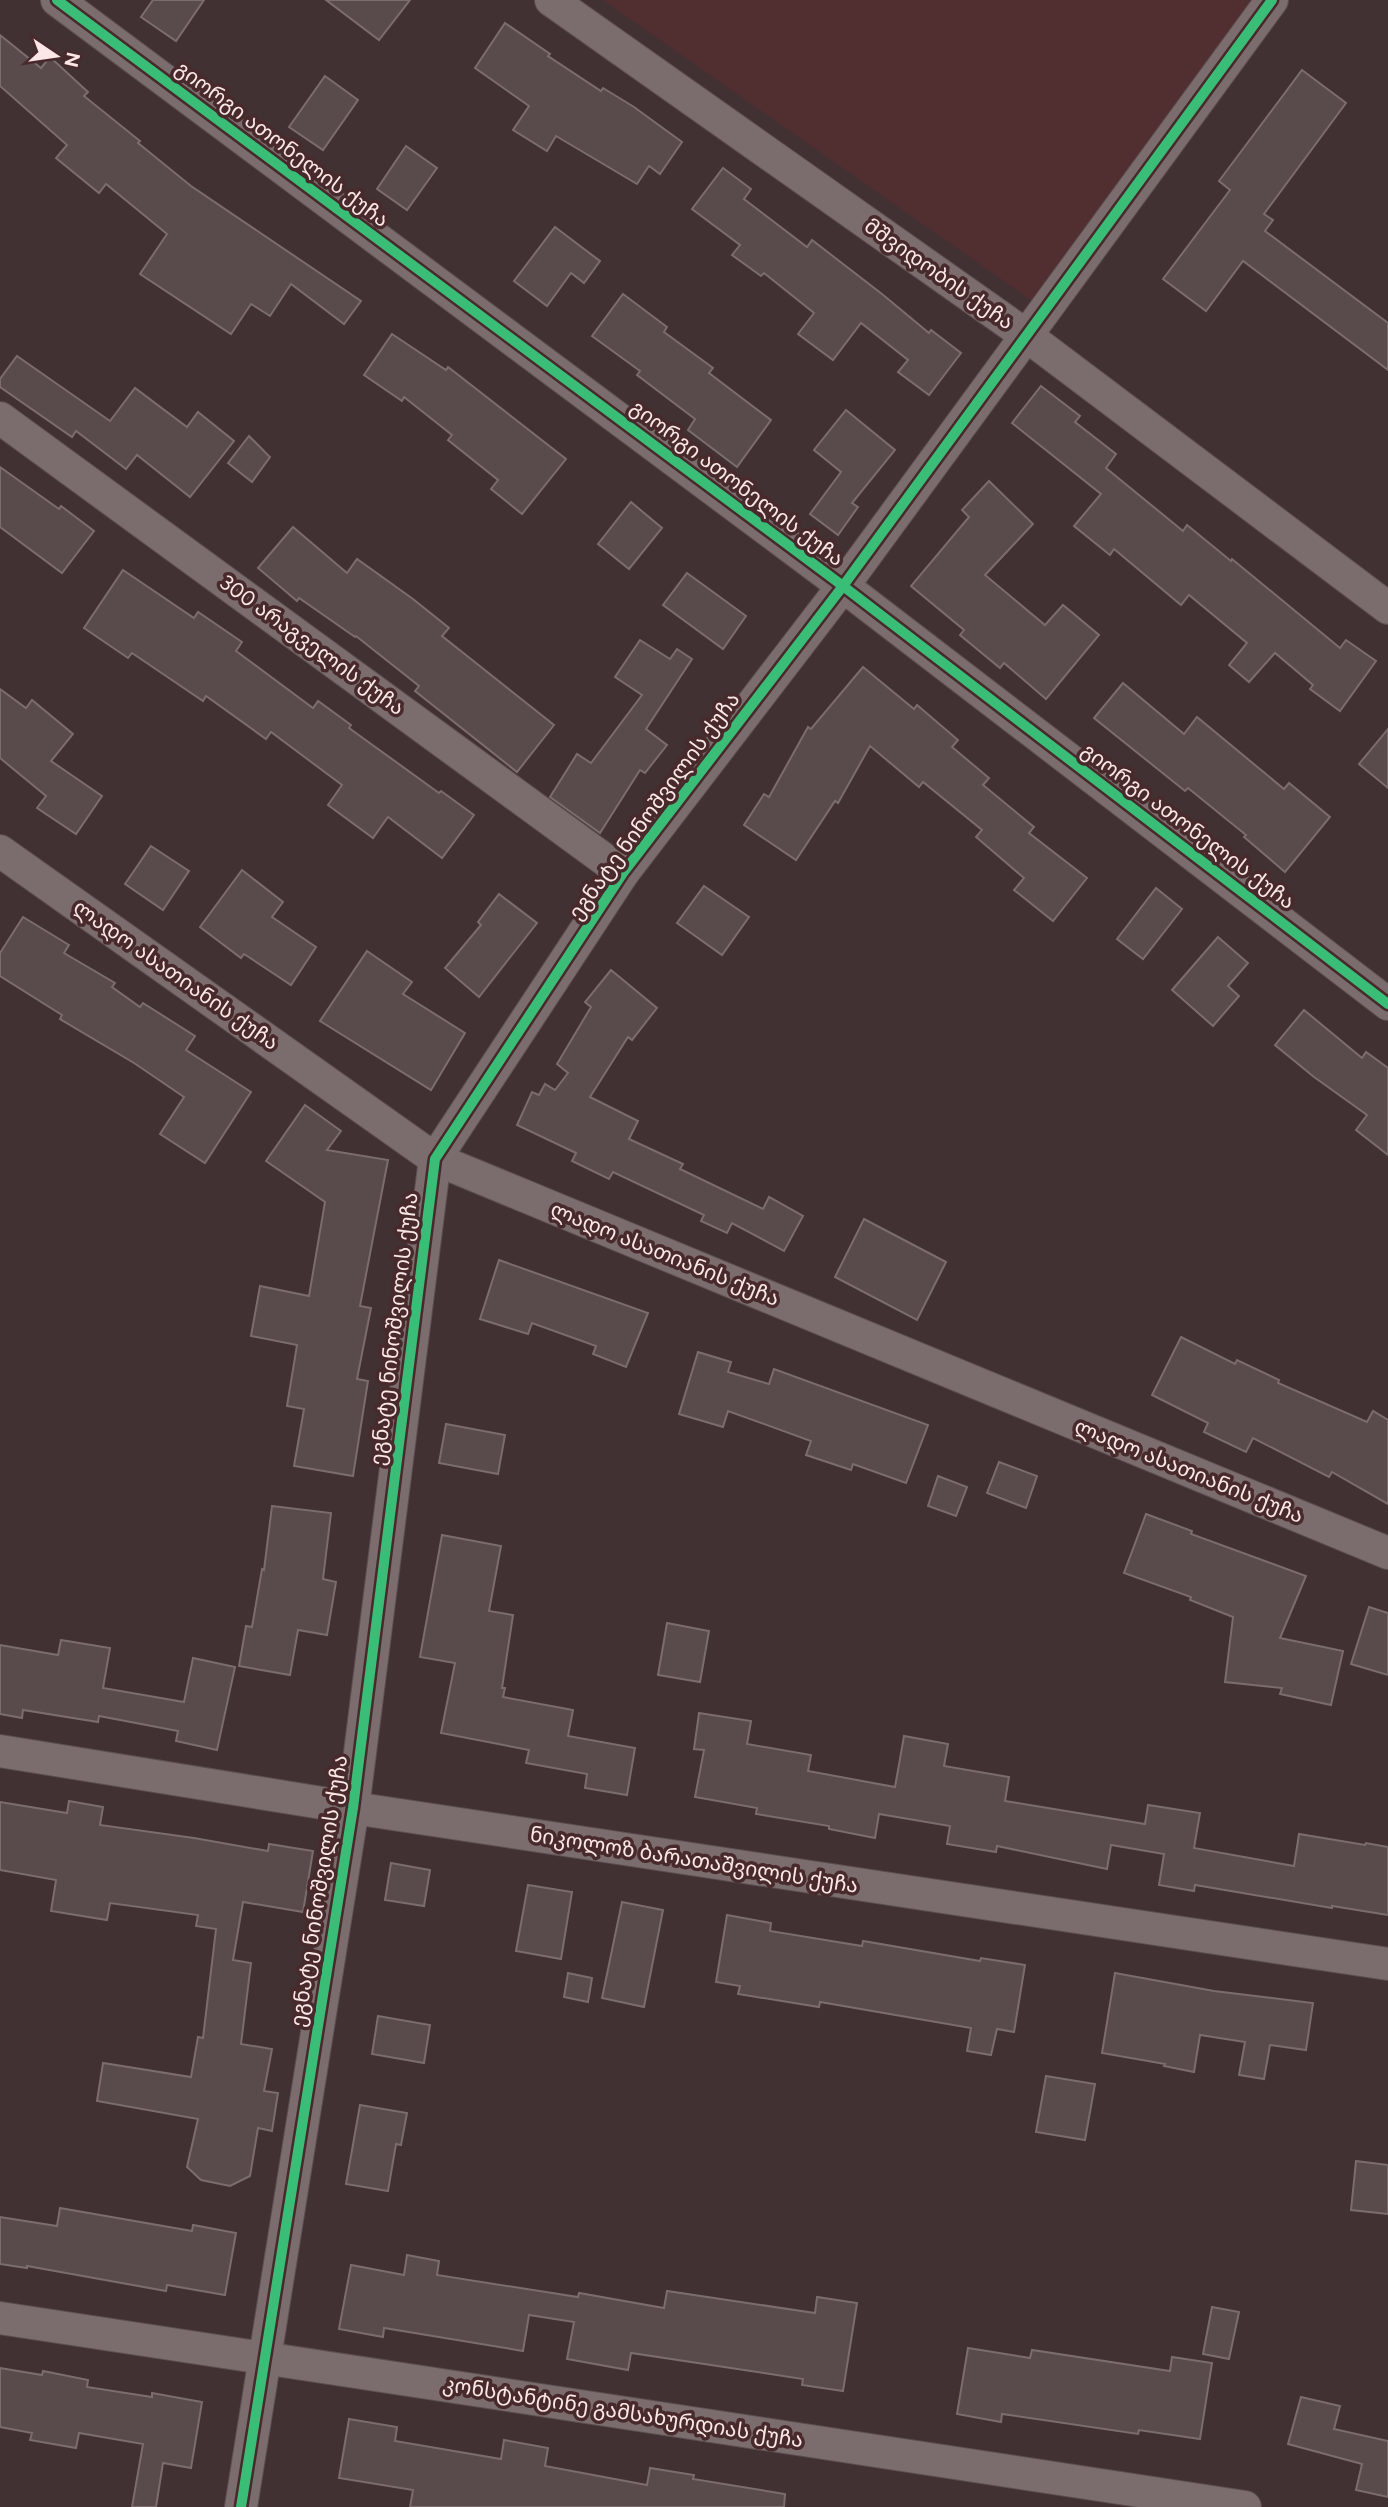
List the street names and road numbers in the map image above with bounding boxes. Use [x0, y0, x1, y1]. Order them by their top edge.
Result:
street label: გიორგი ათონელის ქუჩა [170, 55, 394, 233]
street label: მშვიდობის ქუჩა [859, 213, 1019, 335]
street label: გიორგი ათონელის ქუჩა [625, 394, 849, 572]
street label: 300 არაგველის ქუჩა [214, 569, 410, 721]
street label: ეგნატე ნინოშვილის ქუჩა [563, 687, 745, 925]
street label: გიორგი ათონელის ქუჩა [1076, 737, 1300, 915]
street label: ლადო ასათიანის ქუჩა [68, 894, 284, 1056]
street label: ეგნატე ნინოშვილის ქუჩა [364, 1191, 424, 1467]
street label: ლადო ასათიანის ქუჩა [547, 1196, 783, 1312]
street label: ლადო ასათიანის ქუჩა [1071, 1413, 1307, 1529]
street label: ეგნატე ნინოშვილის ქუჩა [285, 1753, 353, 2029]
street label: ნიკოლოზ ბარათაშვილის ქუჩა [528, 1821, 860, 1899]
street label: კონსტანტინე გამსახურდიას ქუჩა [441, 2371, 805, 2453]

